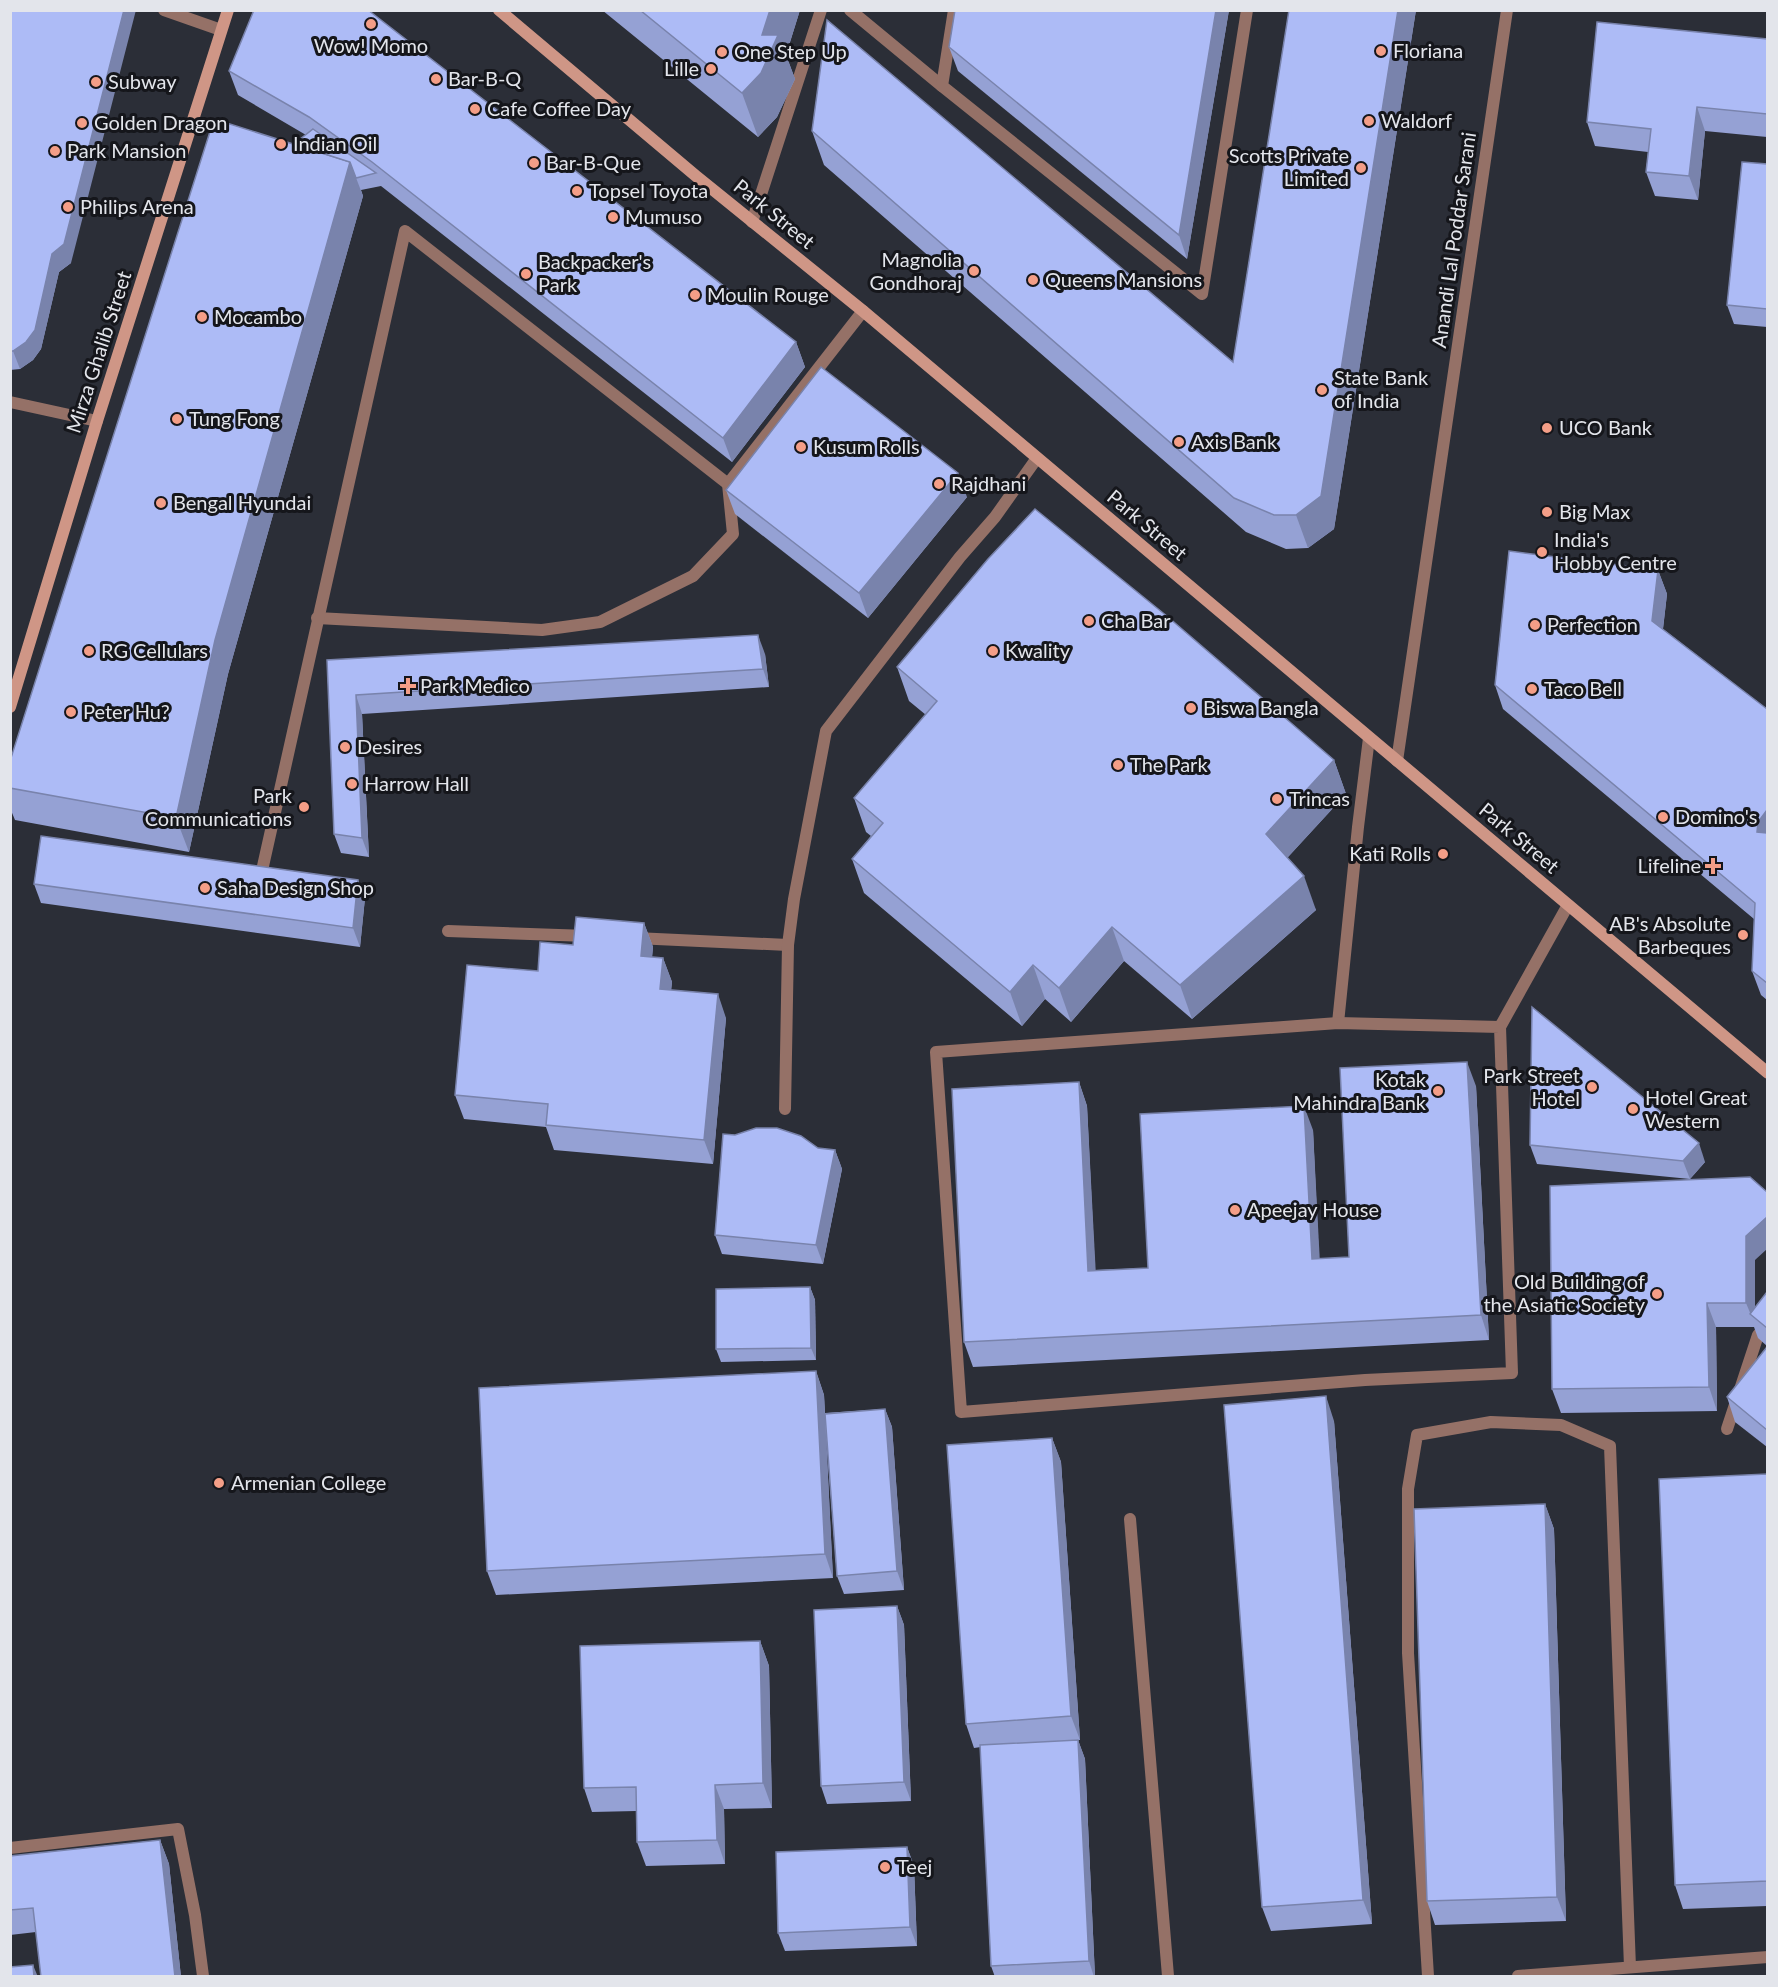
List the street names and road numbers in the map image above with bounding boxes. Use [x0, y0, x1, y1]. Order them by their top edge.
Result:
street label: Anandi Lal Poddar Sarani [1426, 130, 1480, 349]
street label: Park Street [729, 173, 820, 253]
street label: Mirza Ghalib Street [61, 268, 136, 436]
street label: Park Street [1103, 484, 1192, 565]
street label: Park Street [1475, 797, 1564, 878]

